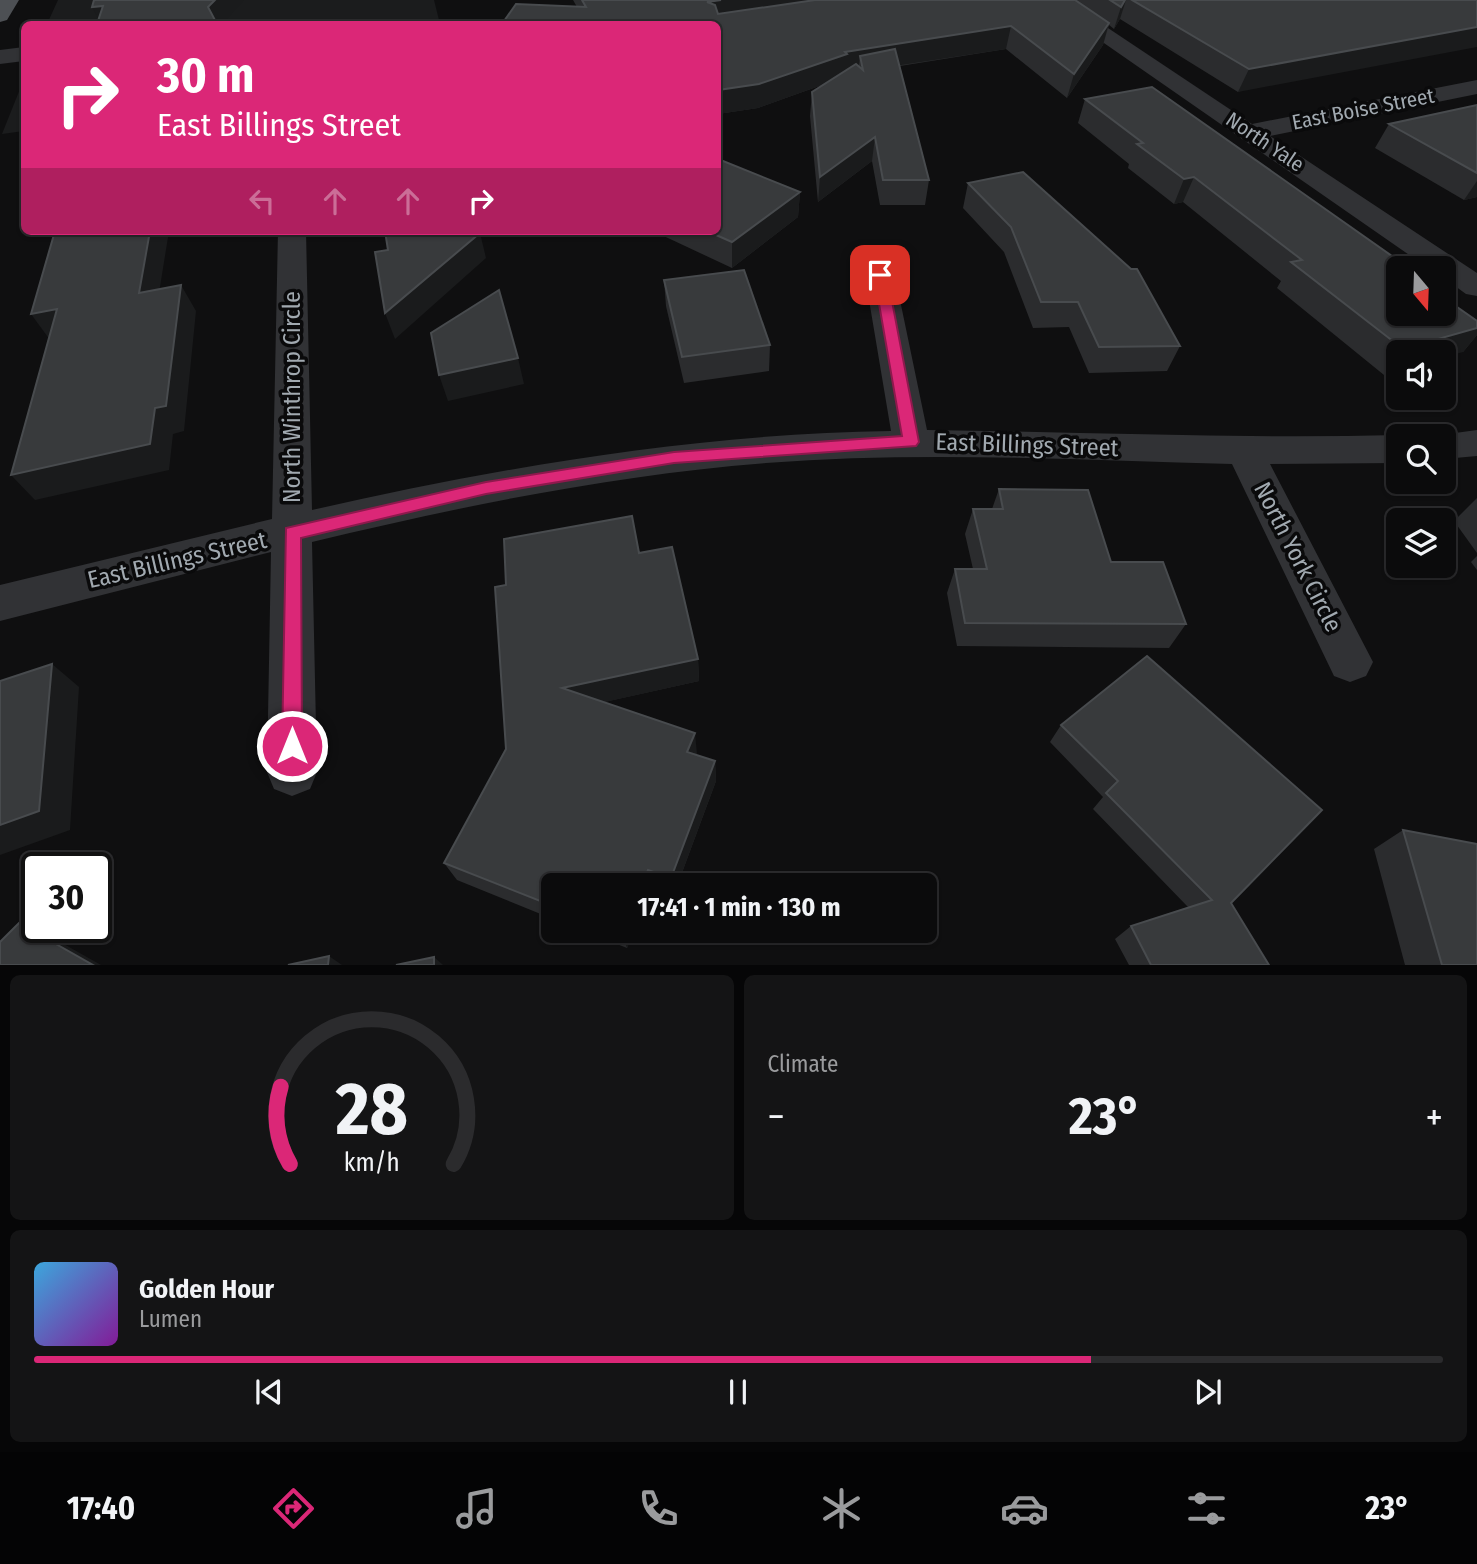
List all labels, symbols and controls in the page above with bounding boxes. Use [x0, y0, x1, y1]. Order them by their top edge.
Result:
text: 30 m [157, 46, 255, 105]
icon: right [42, 49, 133, 140]
street label: East Boise Street [1290, 82, 1436, 136]
text: East Billings Street [157, 106, 401, 144]
street label: North Yale [1221, 106, 1309, 178]
icon: left [243, 182, 281, 220]
icon: ahead [316, 182, 354, 220]
icon: ahead [389, 182, 427, 220]
icon: right [462, 182, 500, 220]
pin [850, 245, 910, 305]
icon: arrive [861, 256, 899, 294]
north arrow [1386, 256, 1456, 326]
map controls [1386, 256, 1456, 578]
street label: North Winthrop Circle [278, 291, 306, 503]
button: sound [1386, 340, 1456, 410]
button: search [1386, 424, 1456, 494]
street label: East Billings Street [935, 428, 1119, 462]
street label: North York Circle [1248, 477, 1348, 637]
button: layers [1386, 508, 1456, 578]
street label: East Billings Street [85, 526, 269, 594]
position arrow [255, 709, 329, 783]
speed limit sign: 30 [21, 852, 112, 943]
text: 17:41 · 1 min · 130 m [637, 892, 841, 923]
text: Climate [768, 1050, 838, 1078]
text: 28 [335, 1066, 408, 1153]
text: 23° [1069, 1085, 1142, 1148]
text: − [768, 1094, 785, 1140]
text: + [1426, 1094, 1443, 1140]
text: km/h [344, 1147, 400, 1177]
text: Golden Hour [139, 1274, 274, 1305]
text: Lumen [139, 1305, 202, 1333]
icon: previous [250, 1373, 288, 1411]
icon: pause [719, 1373, 757, 1411]
icon: next [1189, 1373, 1227, 1411]
icon: directions [269, 1484, 318, 1533]
icon: music [452, 1484, 501, 1533]
icon: phone [634, 1484, 683, 1533]
icon: climate [817, 1484, 866, 1533]
icon: car [1000, 1484, 1049, 1533]
icon: filters [1182, 1484, 1231, 1533]
text: 17:40 [67, 1489, 135, 1527]
text: 23° [1365, 1489, 1410, 1527]

